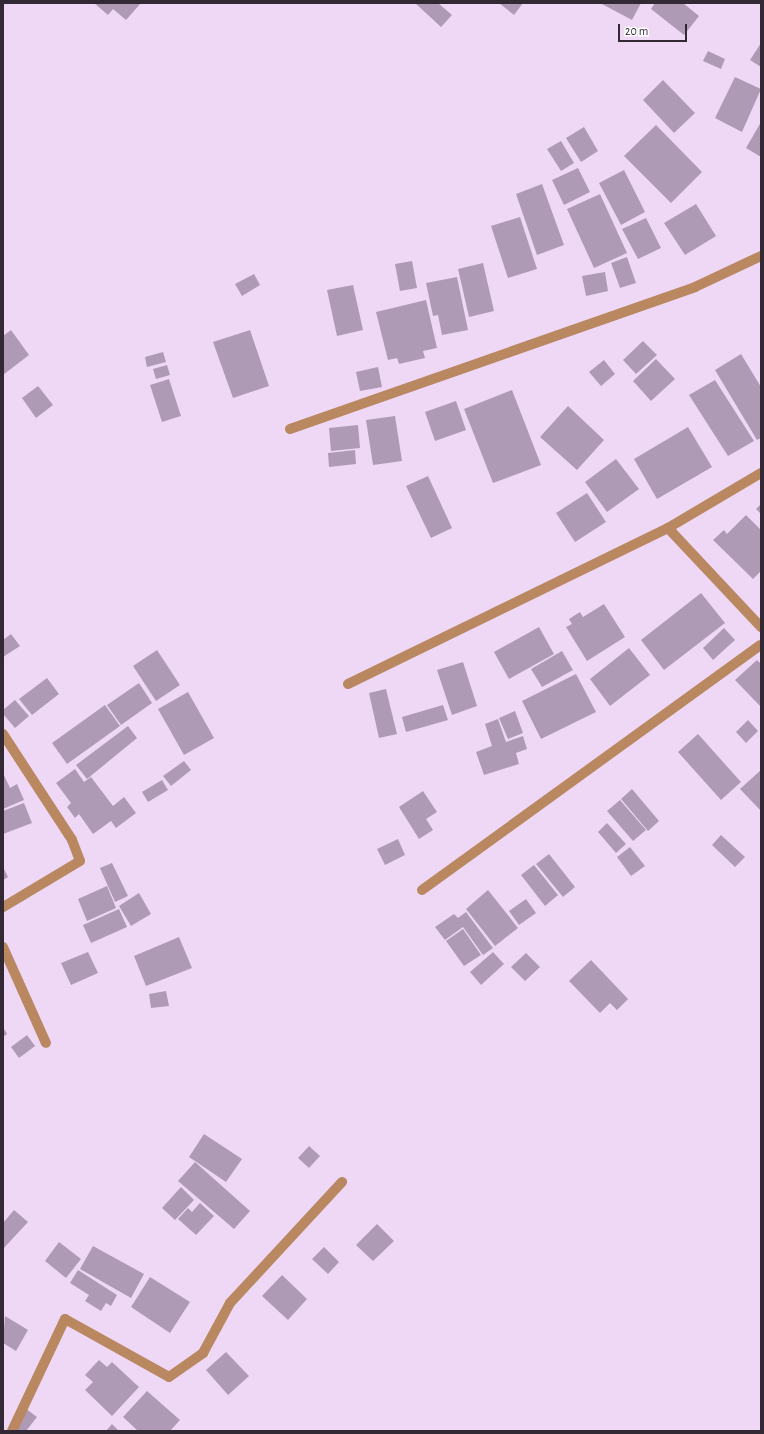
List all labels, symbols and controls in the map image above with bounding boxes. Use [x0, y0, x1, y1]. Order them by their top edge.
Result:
scale bar [620, 16, 689, 42]
text: 20 m [625, 25, 648, 37]

